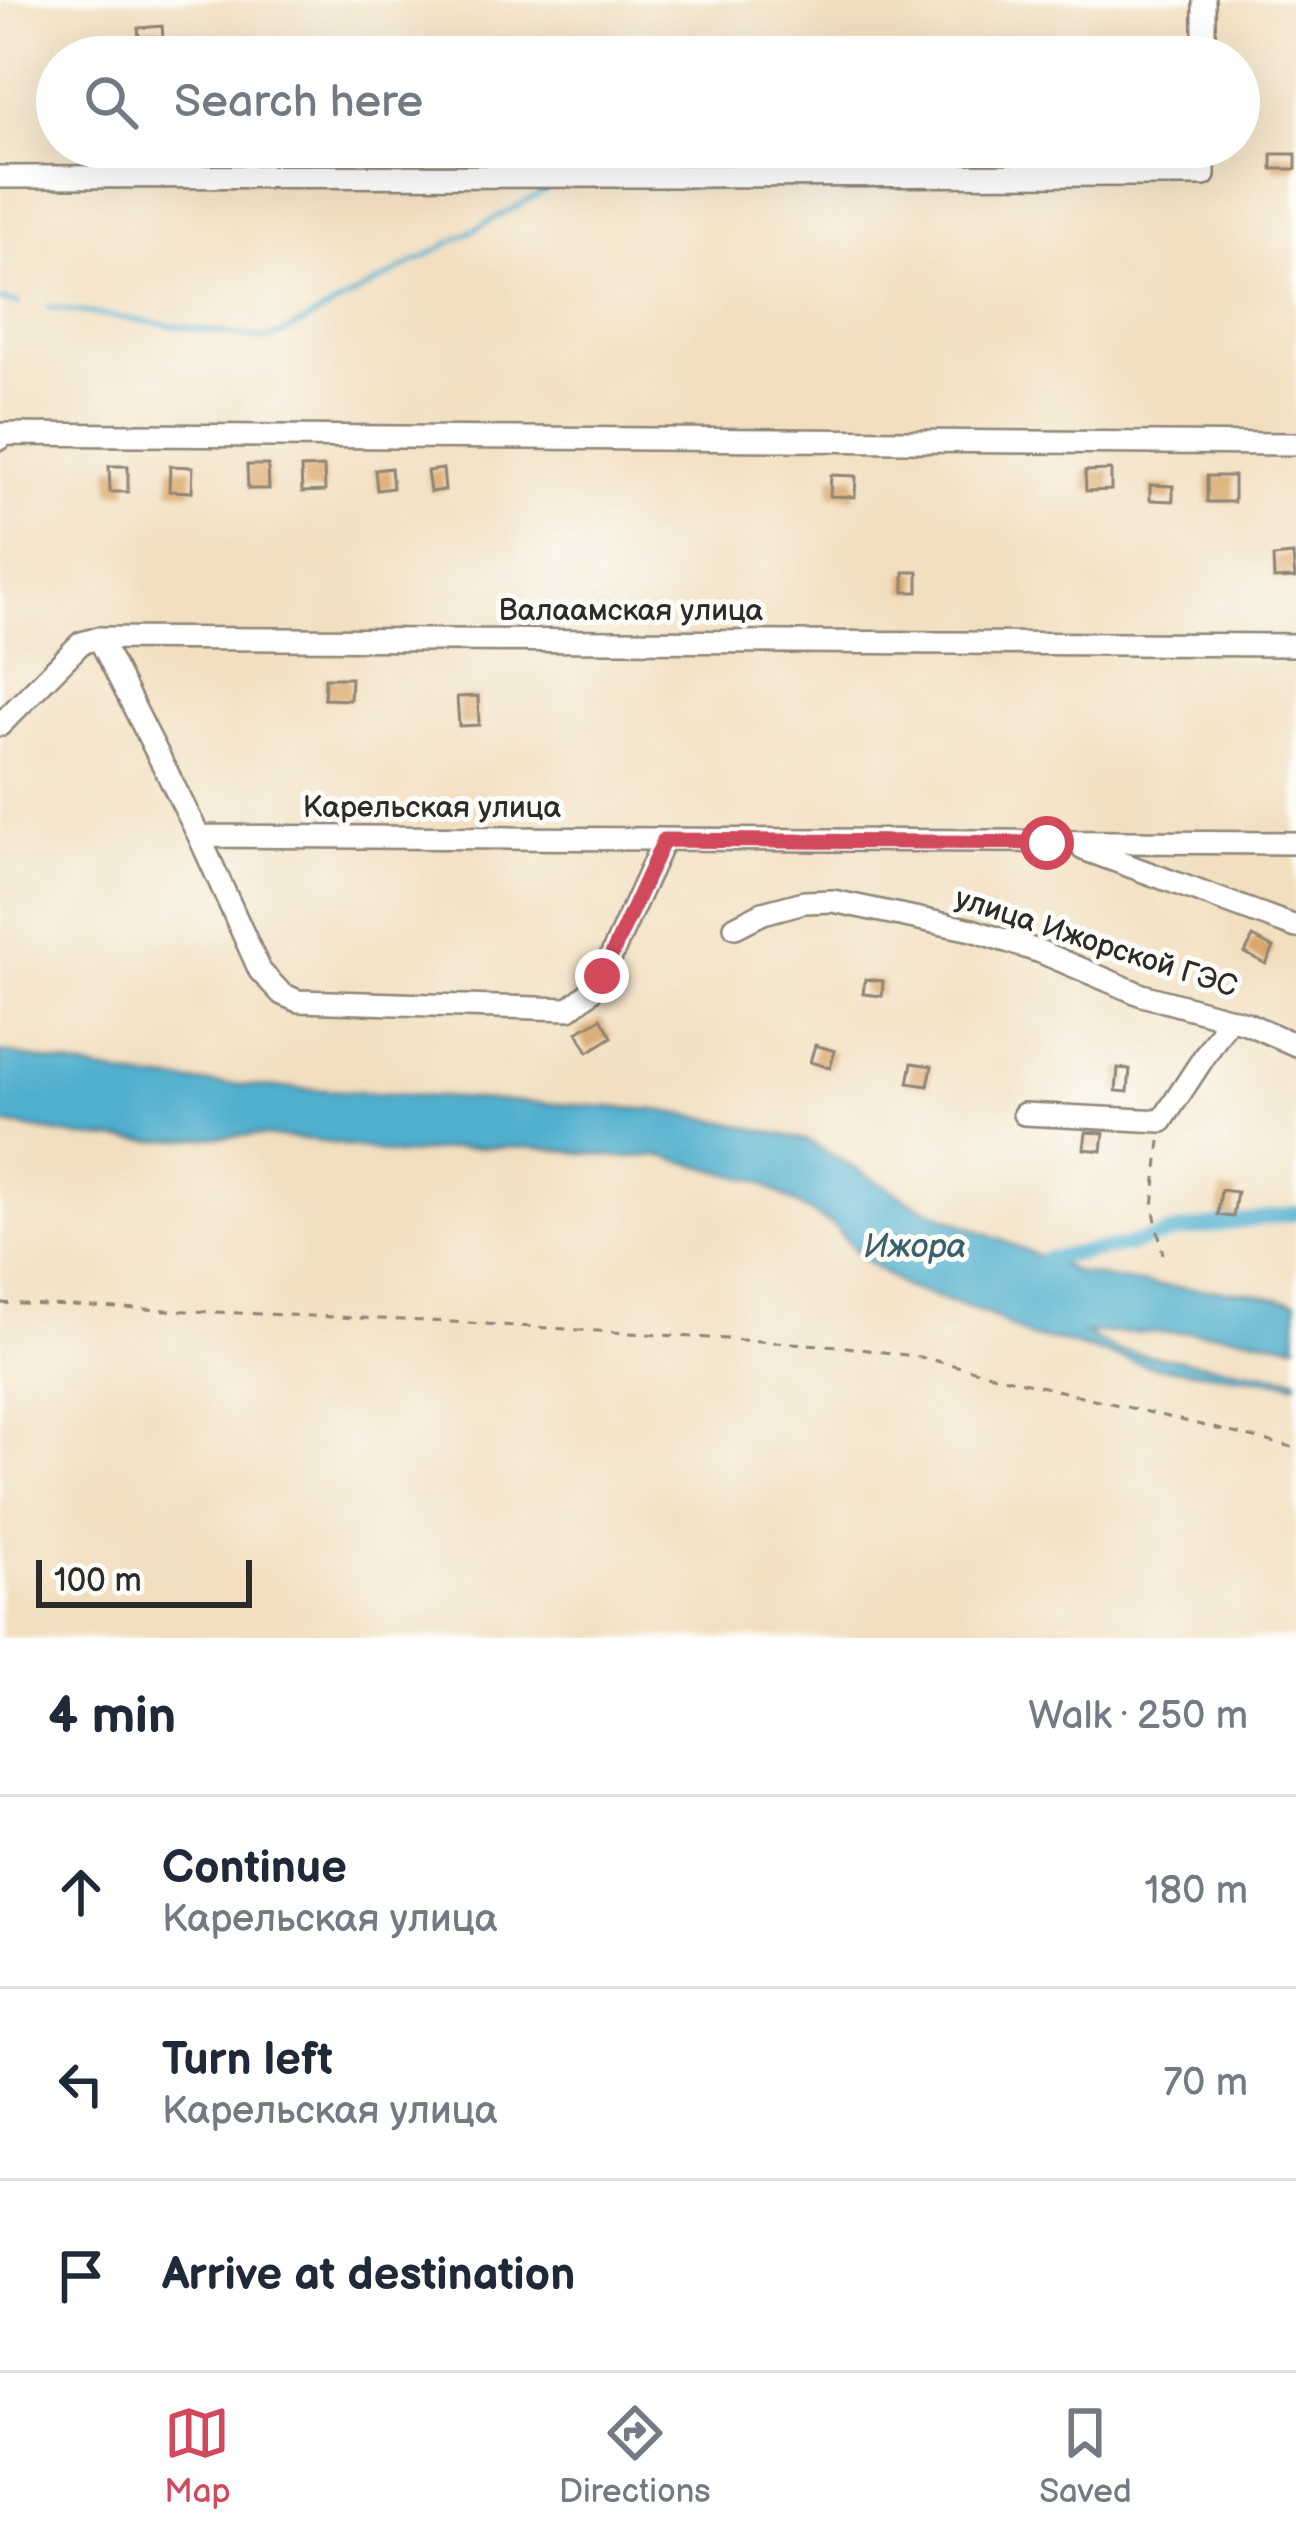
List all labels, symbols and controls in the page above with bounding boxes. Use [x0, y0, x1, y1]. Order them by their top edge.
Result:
search box [36, 36, 1260, 168]
icon: search [78, 69, 144, 135]
text: Search here [174, 75, 423, 130]
street label: Валаамская улица [499, 593, 764, 629]
street label: Карельская улица [303, 790, 561, 826]
route start [1020, 816, 1074, 870]
street label: улица Ижорской ГЭС [950, 880, 1242, 1006]
route end [575, 949, 629, 1003]
water label: Ижора [864, 1227, 966, 1267]
scale bar [36, 1554, 252, 1607]
text: 100 m [54, 1561, 142, 1601]
text: 4 min [48, 1686, 176, 1747]
text: Walk · 250 m [1028, 1693, 1248, 1740]
text: Continue [162, 1841, 347, 1896]
icon: ahead [48, 1859, 114, 1925]
text: 180 m [1144, 1868, 1248, 1915]
text: Карельская улица [162, 1896, 498, 1943]
text: Turn left [162, 2033, 333, 2088]
icon: left [48, 2051, 114, 2117]
text: 70 m [1163, 2060, 1248, 2107]
text: Карельская улица [162, 2088, 498, 2135]
icon: arrive [48, 2243, 114, 2309]
text: Arrive at destination [162, 2248, 575, 2303]
tab: Map [164, 2400, 231, 2512]
tab: Directions [559, 2400, 711, 2512]
tab: Saved [1039, 2400, 1132, 2512]

